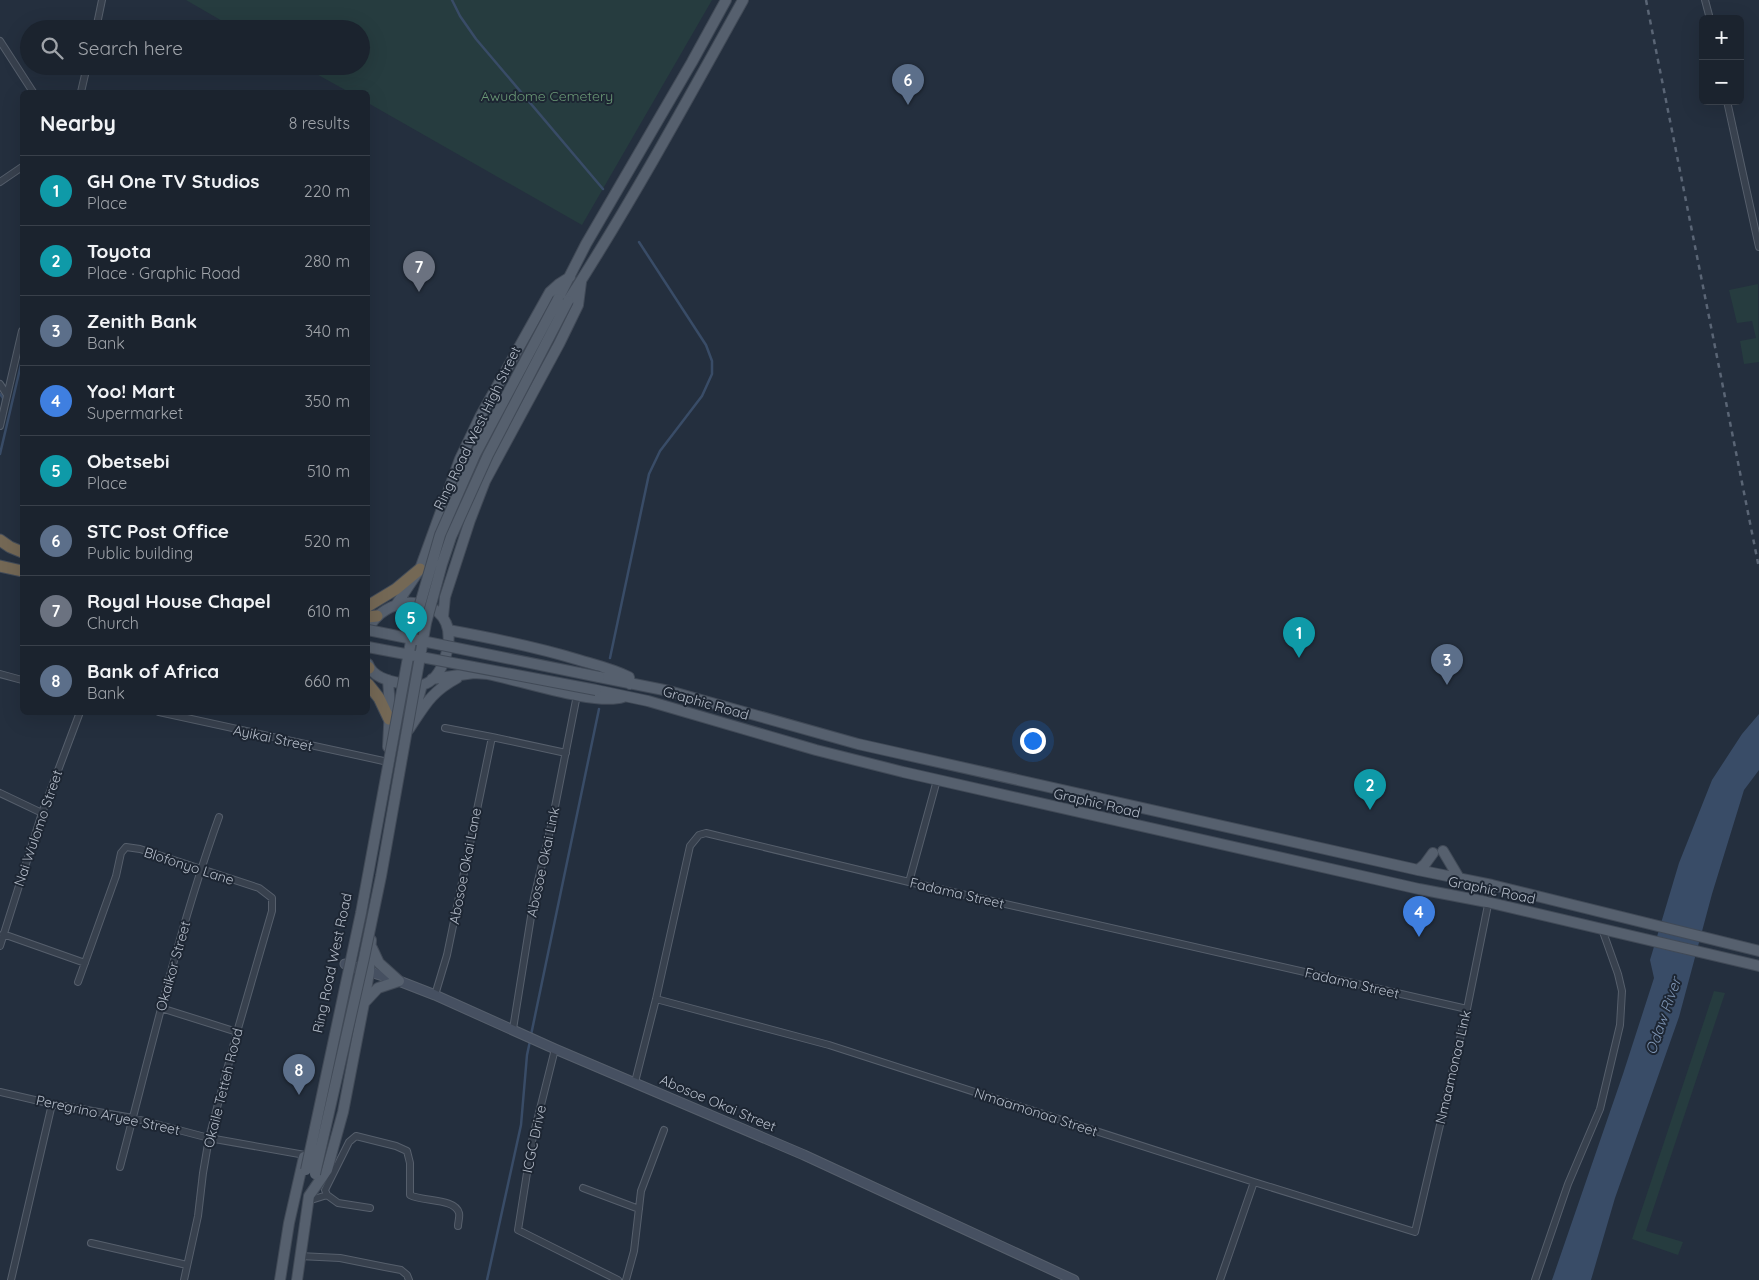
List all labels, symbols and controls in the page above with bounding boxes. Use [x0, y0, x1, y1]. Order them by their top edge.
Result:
map controls [1699, 15, 1744, 105]
button: + [1699, 15, 1744, 60]
search box [20, 20, 370, 75]
icon: search [38, 34, 66, 62]
text: Search here [78, 36, 183, 60]
button: − [1699, 60, 1744, 105]
pin: 6 [892, 64, 924, 105]
park label: Awudome Cemetery [481, 87, 613, 105]
text: Nearby [40, 110, 116, 136]
text: 8 results [289, 113, 350, 133]
text: GH One TV Studios [87, 169, 259, 193]
text: 1 [53, 181, 59, 201]
text: 220 m [304, 181, 350, 201]
text: Place [87, 193, 127, 213]
text: Toyota [87, 239, 151, 263]
text: 2 [51, 251, 61, 271]
text: 280 m [304, 251, 350, 271]
pin: 7 [403, 251, 435, 292]
text: Place · Graphic Road [87, 263, 240, 283]
text: Zenith Bank [87, 309, 197, 333]
text: 3 [52, 321, 60, 341]
text: 340 m [305, 321, 350, 341]
text: Bank [87, 333, 125, 353]
street label: Ring Road West High Street [430, 343, 525, 513]
text: Yoo! Mart [87, 379, 175, 403]
text: 4 [51, 391, 61, 411]
text: 350 m [304, 391, 350, 411]
text: Supermarket [87, 403, 183, 423]
text: Obetsebi [87, 449, 170, 473]
text: 5 [51, 461, 61, 481]
text: 510 m [307, 461, 350, 481]
text: Place [87, 473, 127, 493]
text: STC Post Office [87, 519, 229, 543]
text: 6 [52, 531, 60, 551]
text: 520 m [304, 531, 350, 551]
text: Public building [87, 543, 193, 563]
text: Royal House Chapel [87, 589, 271, 613]
text: 7 [52, 601, 60, 621]
text: 610 m [307, 601, 350, 621]
pin: 5 [395, 602, 427, 643]
text: Church [87, 613, 139, 633]
pin: 1 [1283, 617, 1315, 658]
pin: 3 [1431, 644, 1463, 685]
text: Bank of Africa [87, 659, 219, 683]
text: 8 [52, 671, 60, 691]
text: 660 m [304, 671, 350, 691]
street label: Graphic Road [661, 682, 751, 724]
text: Bank [87, 683, 125, 703]
street label: Ayikai Street [232, 721, 315, 755]
your location [1020, 728, 1046, 754]
street label: Nai Wulomo Street [10, 767, 66, 888]
pin: 2 [1354, 769, 1386, 810]
street label: Graphic Road [1052, 784, 1142, 822]
street label: Abosoe Okai Link [523, 805, 563, 919]
street label: Abosoe Okai Lane [445, 806, 485, 926]
street label: Blofonyo Lane [142, 843, 236, 889]
street label: Graphic Road [1447, 872, 1537, 908]
street label: Fadama Street [908, 873, 1006, 913]
street label: Ring Road West Road [308, 891, 356, 1035]
pin: 4 [1403, 896, 1435, 937]
street label: Okaikor Street [152, 919, 195, 1013]
street label: Fadama Street [1303, 963, 1401, 1003]
water label: Odaw River [1641, 973, 1686, 1057]
street label: Nmaamonaa Link [1431, 1008, 1475, 1126]
street label: Okaile Tetteh Road [199, 1026, 247, 1150]
pin: 8 [283, 1054, 315, 1095]
street label: Abosoe Okai Street [657, 1070, 779, 1136]
street label: Nmaamonaa Street [972, 1084, 1100, 1141]
street label: Peregrino Aryee Street [34, 1091, 182, 1139]
street label: ICGC Drive [518, 1103, 550, 1175]

